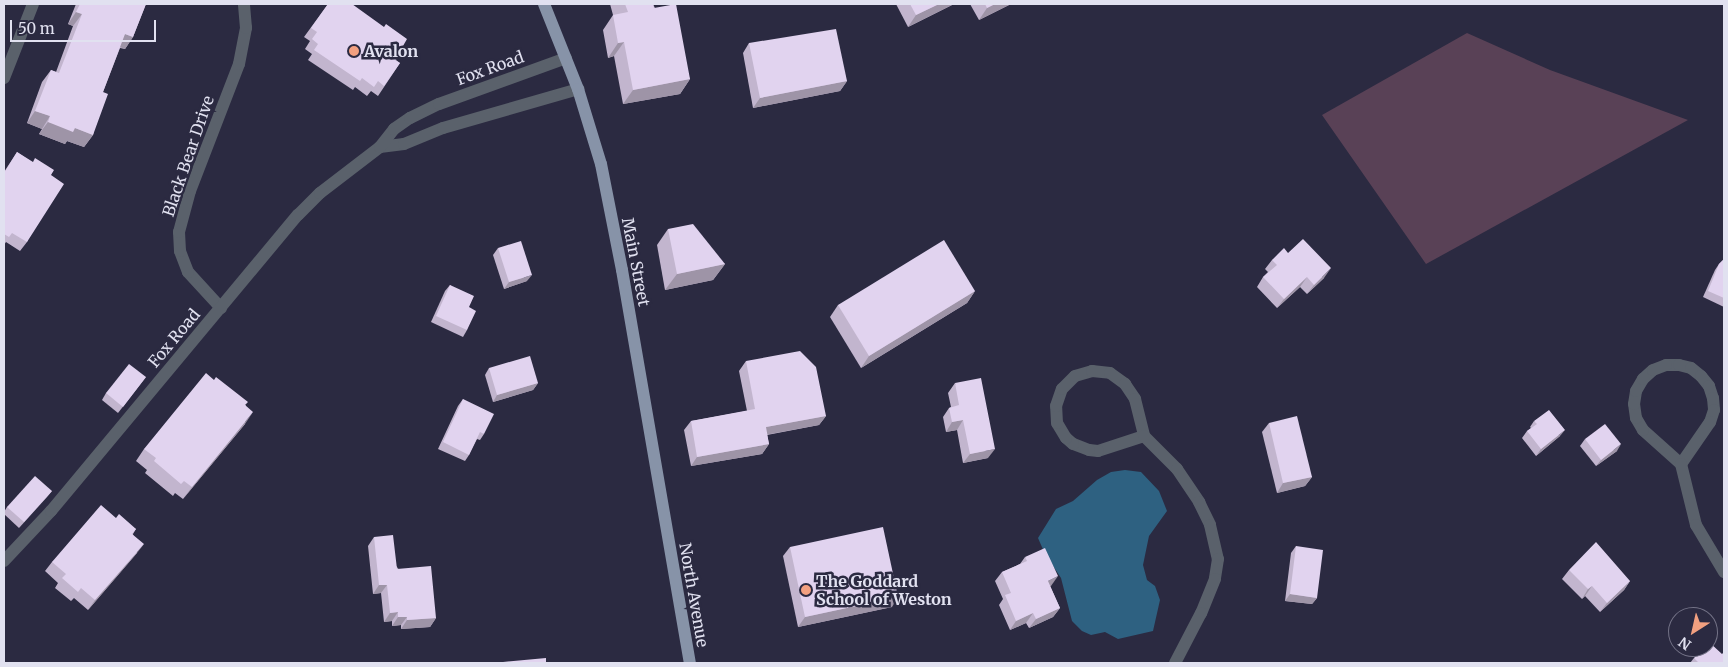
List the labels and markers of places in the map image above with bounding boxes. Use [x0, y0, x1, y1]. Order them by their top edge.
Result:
place label: Avalon [364, 41, 418, 61]
marker: Avalon [348, 45, 360, 57]
place label: The Goddard School of Weston [816, 571, 952, 609]
marker: The Goddard School of Weston [800, 584, 812, 596]

